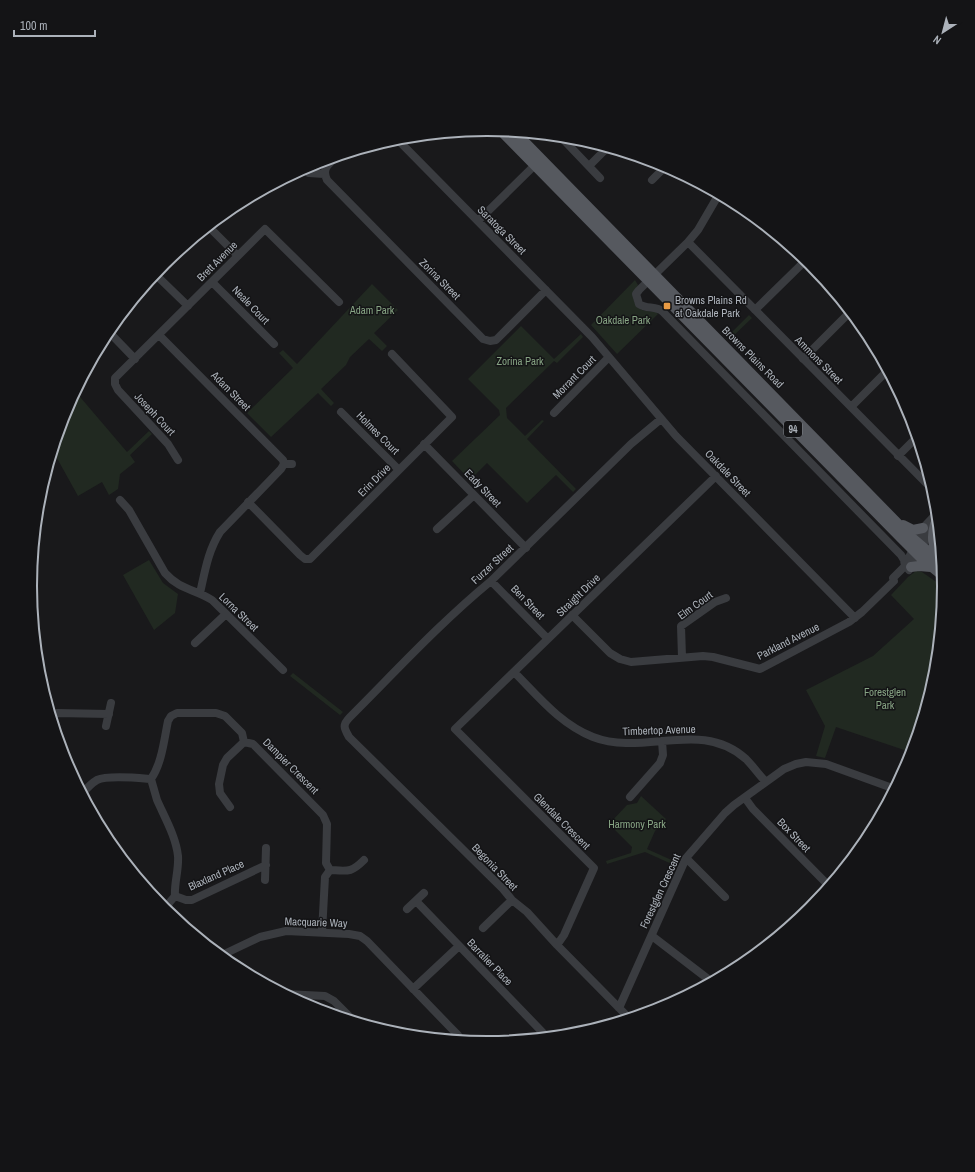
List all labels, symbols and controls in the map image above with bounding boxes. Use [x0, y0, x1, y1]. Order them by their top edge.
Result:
scale bar [14, 12, 95, 38]
north arrow [923, 12, 963, 52]
text: 100 m [20, 18, 47, 34]
text: N [930, 33, 944, 48]
street label: Saratoga Street [475, 203, 530, 258]
street label: Brett Avenue [194, 238, 240, 284]
street label: Zorina Street [416, 255, 464, 303]
street label: Neale Court [229, 283, 273, 328]
place label: Browns Plains Rd at Oakdale Park [675, 293, 747, 320]
marker: Browns Plains Rd at Oakdale Park [662, 301, 672, 311]
park label: Adam Park [349, 303, 395, 317]
park label: Oakdale Park [596, 313, 651, 327]
street label: Browns Plains Road [719, 323, 787, 391]
street label: Ammons Street [791, 332, 846, 387]
street label: Morrant Court [549, 352, 599, 402]
park label: Zorina Park [496, 354, 544, 368]
street label: Adam Street [208, 368, 254, 414]
street label: Joseph Court [132, 390, 179, 439]
street label: Holmes Court [354, 409, 403, 458]
road number: 94 [784, 421, 802, 437]
street label: Oakdale Street [702, 446, 754, 500]
street label: Erin Drive [355, 461, 393, 499]
street label: Eady Street [462, 466, 505, 510]
street label: Furzer Street [468, 541, 516, 587]
street label: Straight Drive [553, 571, 603, 619]
street label: Ben Street [508, 582, 548, 623]
street label: Elm Court [675, 587, 716, 622]
street label: Lorna Street [216, 590, 262, 635]
street label: Parkland Avenue [755, 619, 821, 663]
park label: Forestglen Park [864, 685, 906, 712]
street label: Timbertop Avenue [622, 722, 696, 738]
street label: Dampier Crescent [260, 735, 322, 797]
street label: Glendale Crescent [531, 790, 594, 853]
street label: Box Street [774, 815, 814, 855]
park label: Harmony Park [608, 817, 666, 831]
street label: Begonia Street [469, 840, 521, 894]
street label: Forestglen Crescent [637, 851, 684, 931]
street label: Blaxland Place [186, 856, 246, 894]
street label: Macquarie Way [284, 914, 348, 930]
street label: Barralier Place [464, 936, 516, 988]

